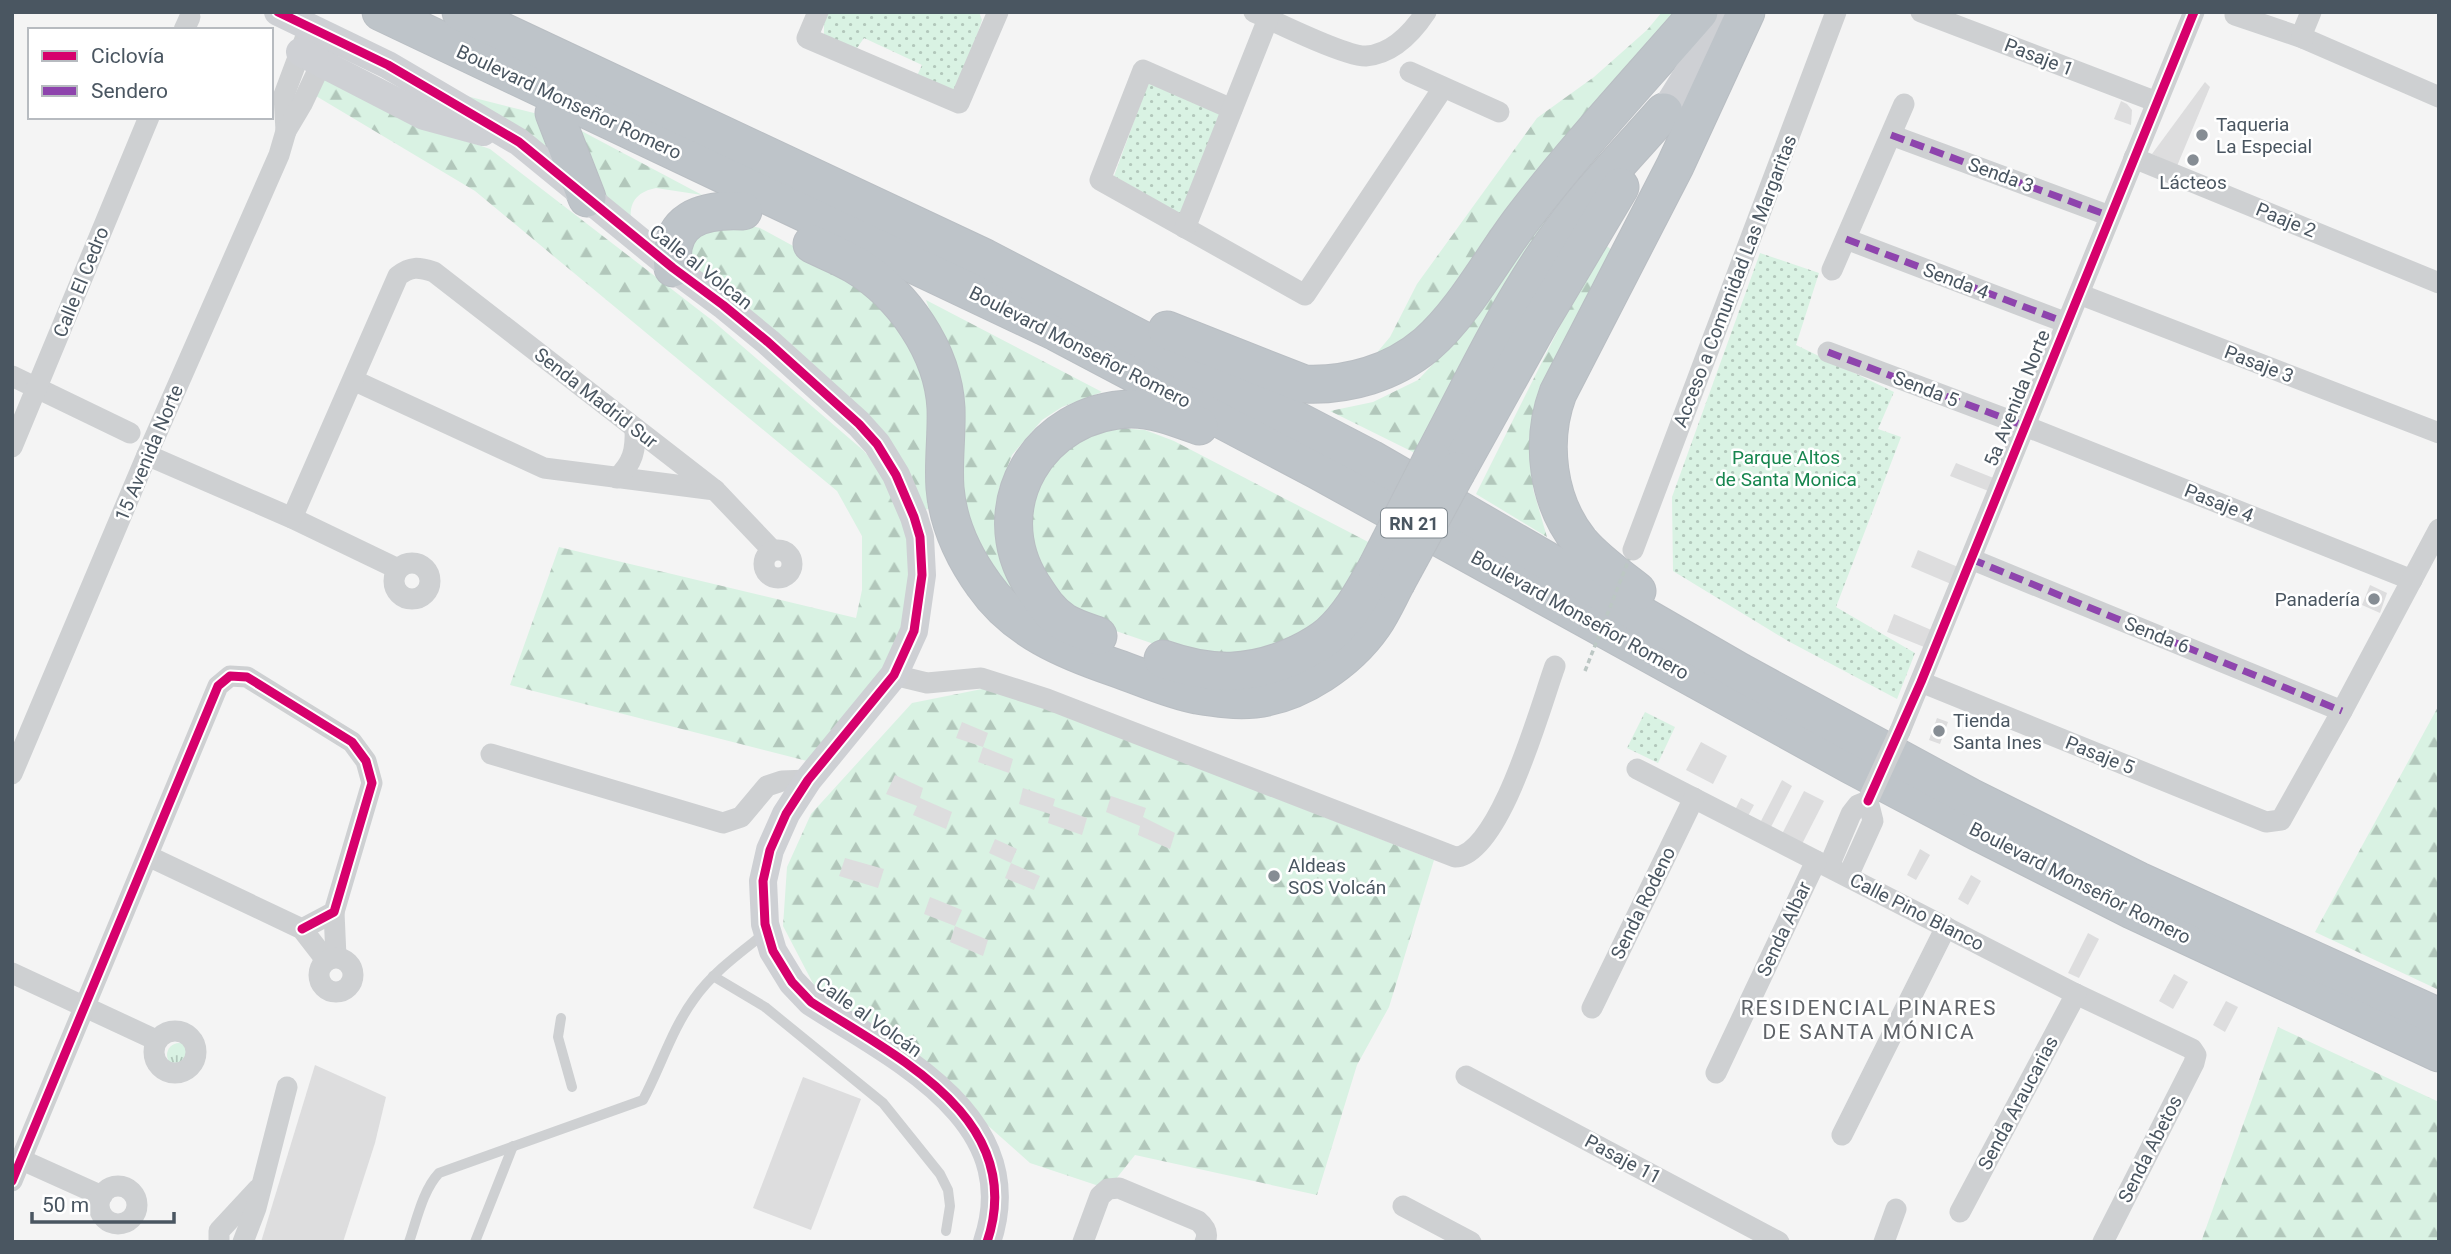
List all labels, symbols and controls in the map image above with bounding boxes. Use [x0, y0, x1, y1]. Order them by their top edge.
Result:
legend [28, 28, 273, 119]
street label: Pasaje 1 [2001, 33, 2077, 81]
street label: Boulevard Monseñor Romero [453, 40, 685, 164]
text: Ciclovía [91, 44, 165, 68]
text: Sendero [91, 79, 168, 103]
place label: Taqueria La Especial [2216, 113, 2312, 158]
marker: Taqueria La Especial [2194, 127, 2210, 143]
street label: Acceso a Comunidad Las Margaritas [1668, 132, 1802, 430]
marker: Lácteos [2185, 152, 2201, 168]
street label: Senda 3 [1965, 153, 2037, 197]
place label: Lácteos [2159, 171, 2227, 194]
street label: Paaje 2 [2253, 198, 2319, 242]
street label: Calle al Volcan [645, 220, 757, 314]
street label: Calle El Cedro [48, 223, 114, 341]
street label: Senda 4 [1920, 258, 1992, 304]
street label: Boulevard Monseñor Romero [965, 281, 1195, 413]
street label: 5a Avenida Norte [1979, 326, 2055, 470]
street label: Pasaje 3 [2221, 340, 2297, 388]
street label: Senda Madrid Sur [530, 343, 663, 454]
street label: Senda 5 [1890, 366, 1962, 412]
street label: 15 Avenida Norte [110, 381, 188, 525]
park label: Parque Altos de Santa Monica [1715, 446, 1857, 491]
street label: Pasaje 4 [2181, 479, 2257, 527]
road number: RN 21 [1381, 508, 1447, 538]
street label: Boulevard Monseñor Romero [1467, 545, 1693, 685]
place label: Panadería [2275, 588, 2360, 611]
marker: Panadería [2366, 591, 2382, 607]
street label: Senda 6 [2121, 612, 2193, 658]
place label: Tienda Santa Ines [1953, 709, 2042, 754]
marker: Tienda Santa Ines [1931, 723, 1947, 739]
street label: Pasaje 5 [2062, 731, 2138, 779]
street label: Boulevard Monseñor Romero [1965, 817, 2195, 949]
street label: Senda Rodeno [1606, 843, 1680, 963]
place label: Aldeas SOS Volcán [1288, 854, 1386, 899]
marker: Aldeas SOS Volcán [1266, 868, 1282, 884]
street label: Calle Pino Blanco [1846, 868, 1988, 956]
street label: Senda Albar [1752, 877, 1816, 980]
street label: Calle al Volcán [811, 972, 927, 1062]
district label: RESIDENCIAL PINARES DE SANTA MÓNICA [1741, 996, 1997, 1044]
street label: Senda Araucarias [1973, 1032, 2063, 1174]
street label: Senda Abetos [2113, 1091, 2187, 1207]
street label: Pasaje 11 [1581, 1129, 1665, 1189]
scale bar [32, 1180, 173, 1224]
text: 50 m [42, 1193, 89, 1217]

